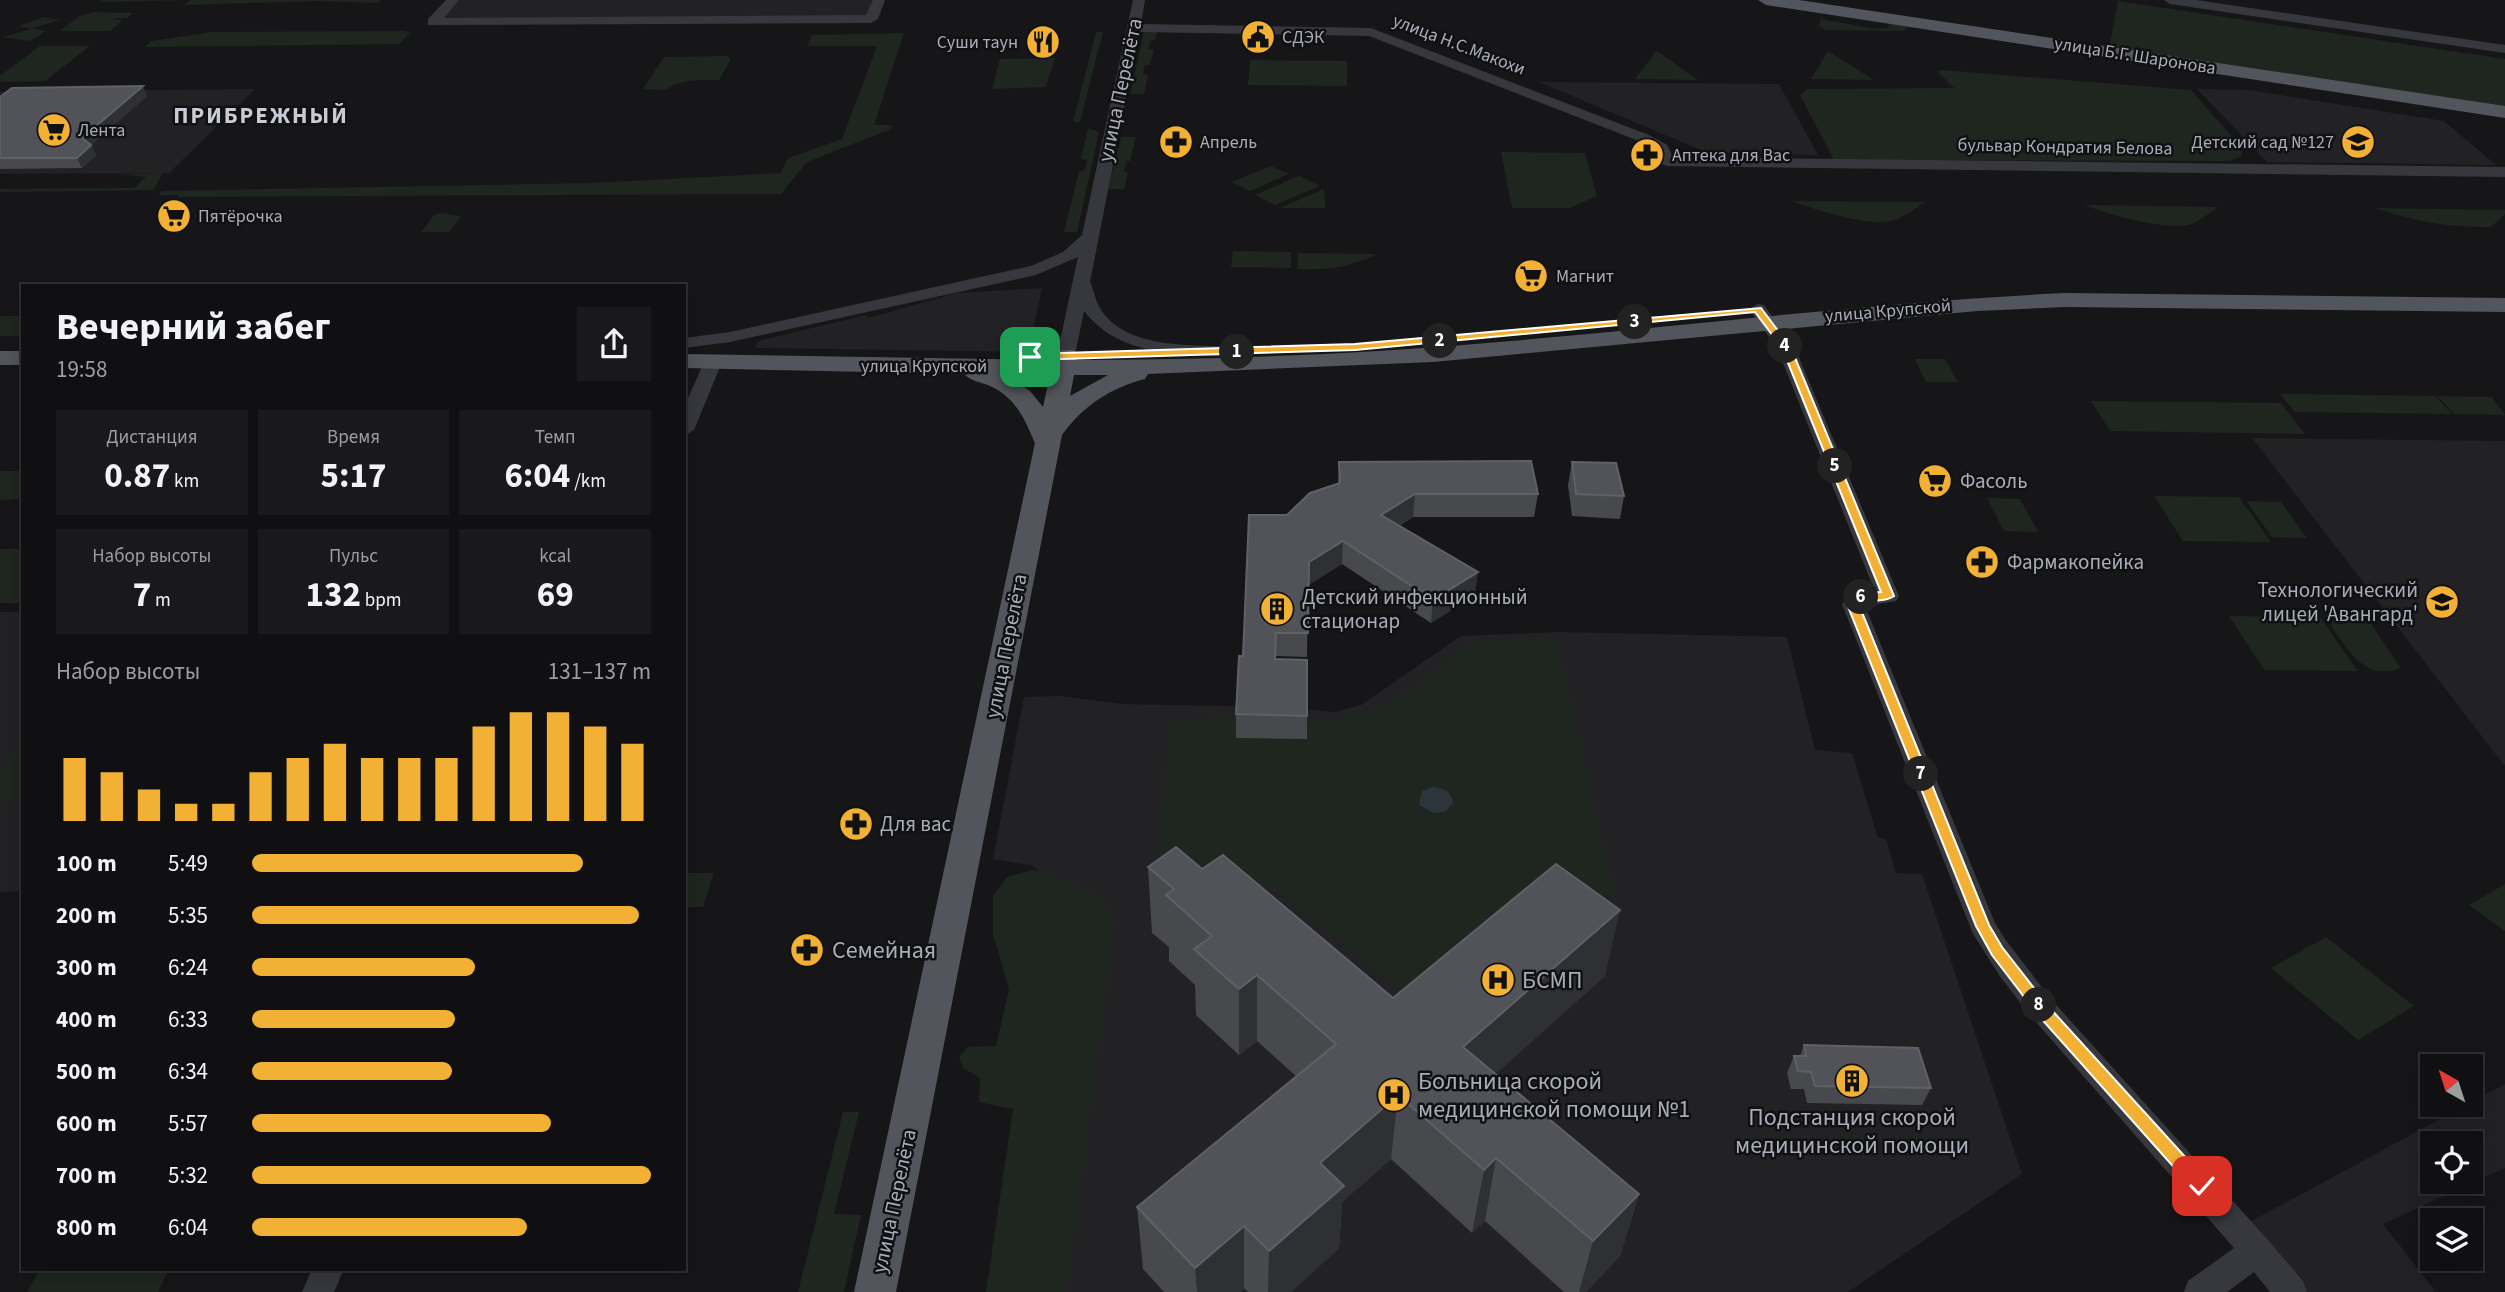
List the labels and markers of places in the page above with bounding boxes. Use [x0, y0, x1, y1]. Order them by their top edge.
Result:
public building icon: СДЭК [1239, 18, 1277, 56]
restaurant icon: Суши таун [1024, 23, 1062, 61]
place label: СДЭК [1282, 25, 1325, 50]
place label: Суши таун [937, 30, 1018, 55]
supermarket icon: Лента [35, 111, 73, 149]
place label: Лента [78, 118, 125, 143]
pharmacy icon: Апрель [1157, 123, 1195, 161]
school or university icon: Детский сад №127 [2339, 123, 2377, 161]
place label: Апрель [1200, 130, 1257, 155]
place label: Детский сад №127 [2191, 130, 2334, 155]
pharmacy icon: Аптека для Вас [1628, 136, 1666, 174]
place label: Аптека для Вас [1672, 143, 1790, 168]
supermarket icon: Пятёрочка [155, 197, 193, 235]
place label: Пятёрочка [198, 204, 283, 229]
supermarket icon: Магнит [1512, 257, 1550, 295]
place label: Магнит [1556, 264, 1614, 289]
pin: 3 [1618, 304, 1652, 340]
pin: 2 [1422, 324, 1458, 358]
pin [1000, 327, 1060, 387]
pin: 4 [1768, 328, 1802, 364]
pin: 1 [1220, 334, 1254, 370]
pin: 5 [1818, 448, 1853, 484]
supermarket icon: Фасоль [1916, 462, 1954, 500]
place label: Фасоль [1960, 466, 2028, 496]
pharmacy icon: Фармакопейка [1963, 543, 2001, 581]
place label: Фармакопейка [2007, 547, 2144, 577]
place label: Технологический лицей 'Авангард' [2257, 575, 2418, 629]
pin: 6 [1843, 580, 1878, 614]
place label: Детский инфекционный стационар [1302, 582, 1528, 636]
school or university icon: Технологический лицей 'Авангард' [2423, 583, 2461, 621]
building icon: Детский инфекционный стационар [1258, 590, 1296, 628]
pin: 7 [1904, 756, 1938, 792]
pharmacy icon: Для вас [837, 805, 875, 843]
place label: Для вас [880, 809, 952, 839]
pharmacy icon: Семейная [788, 931, 826, 969]
place label: Семейная [832, 933, 936, 968]
hospital icon: БСМП [1479, 961, 1517, 999]
place label: БСМП [1522, 963, 1583, 998]
pin: 8 [2022, 988, 2056, 1023]
building icon: Подстанция скорой медицинской помощи [1833, 1062, 1871, 1100]
place label: Больница скорой медицинской помощи №1 [1418, 1064, 1690, 1127]
hospital icon: Больница скорой медицинской помощи №1 [1375, 1076, 1413, 1114]
place label: Подстанция скорой медицинской помощи [1735, 1100, 1969, 1163]
pin [2172, 1156, 2232, 1216]

